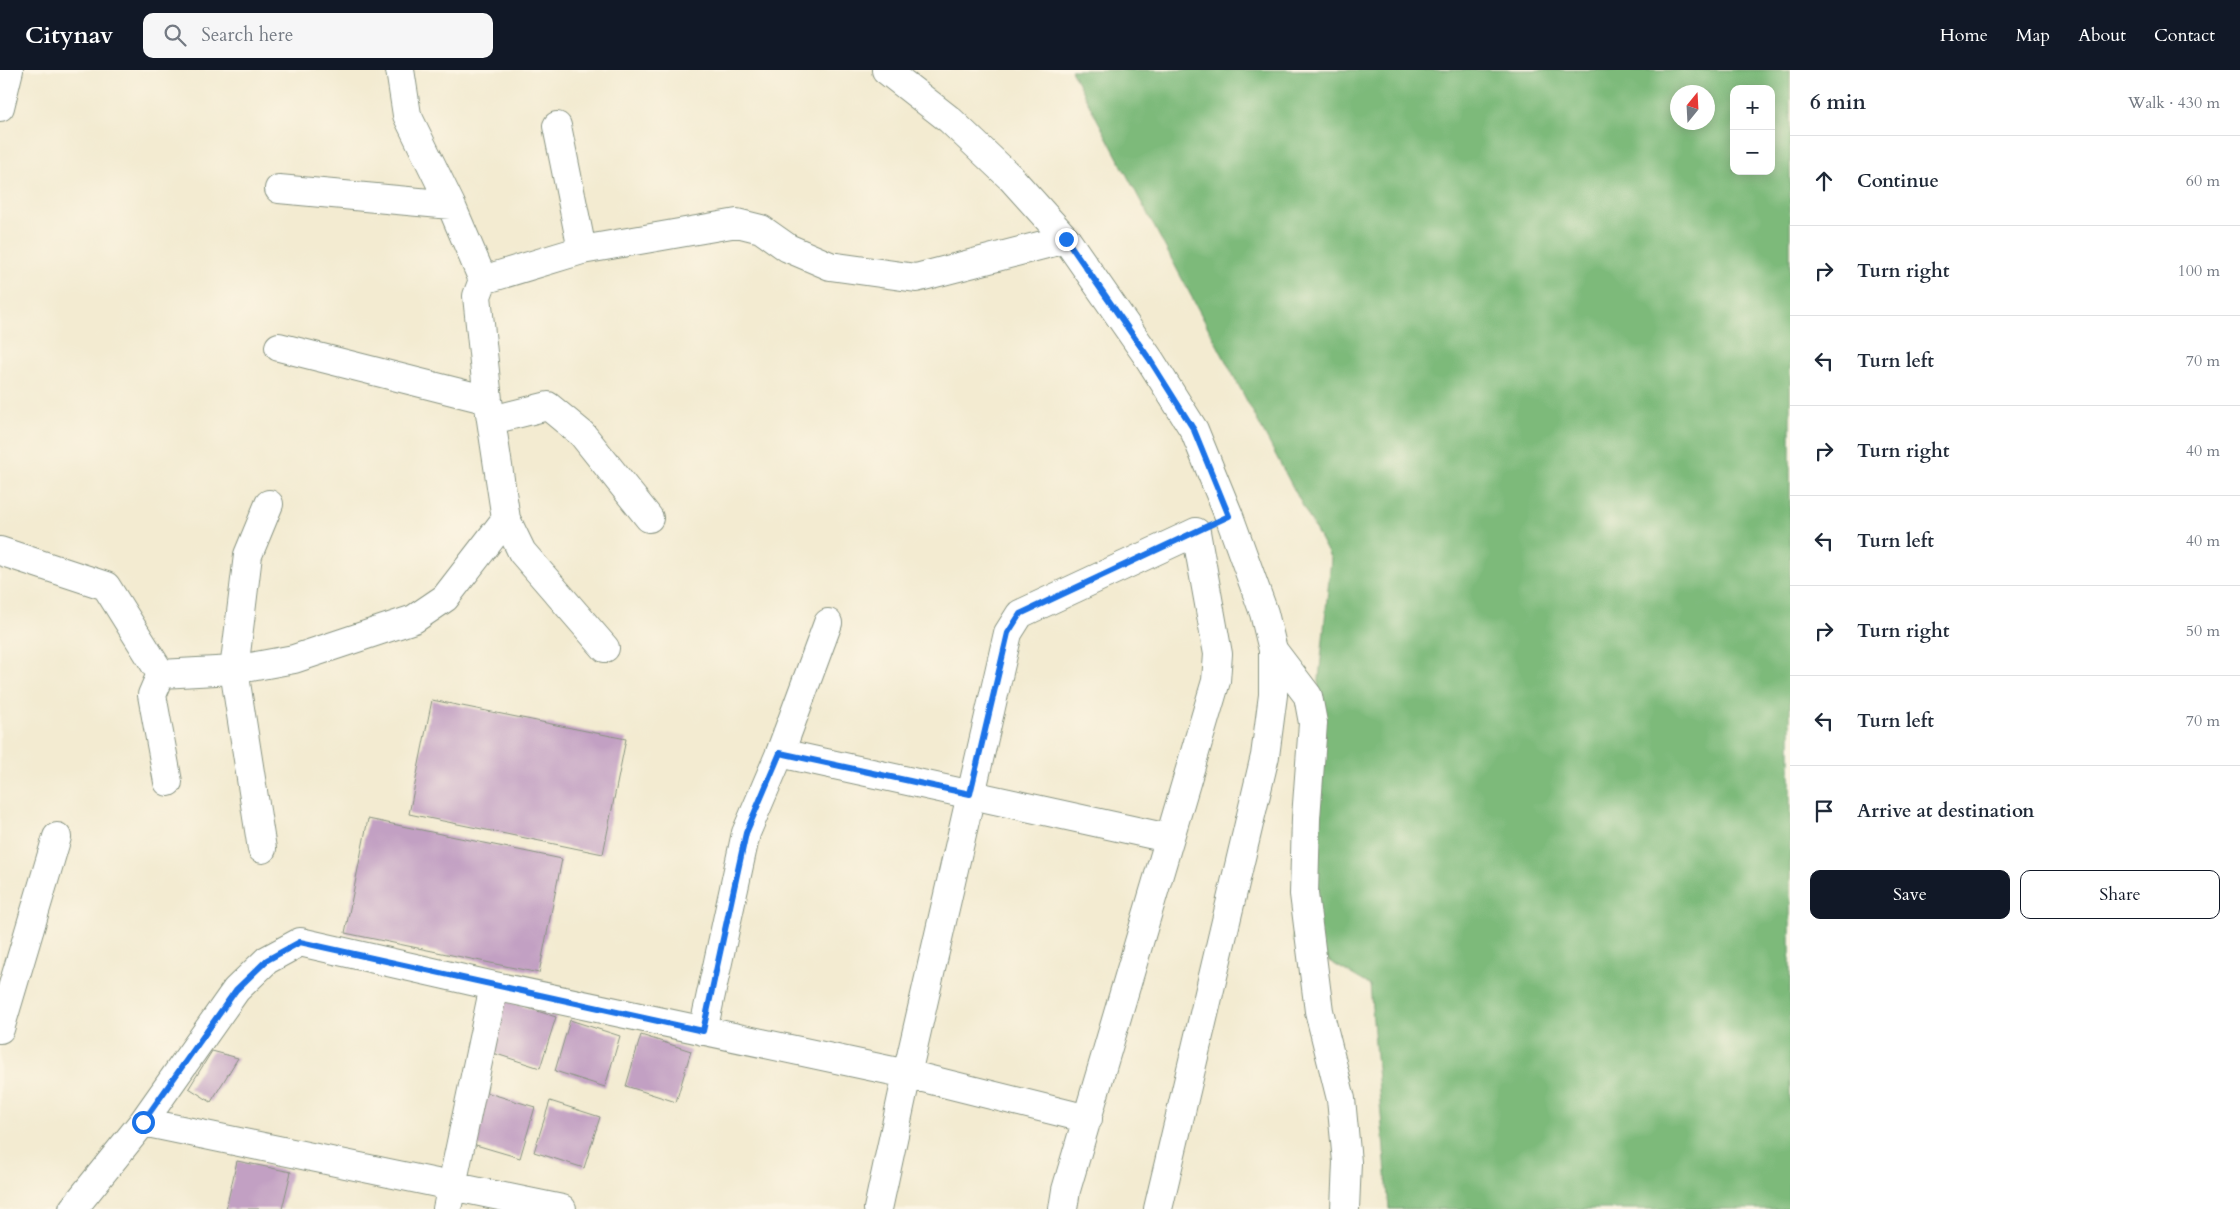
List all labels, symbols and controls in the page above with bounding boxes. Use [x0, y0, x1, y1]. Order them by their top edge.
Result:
search box [143, 13, 493, 58]
text: Citynav [25, 19, 113, 52]
icon: search [161, 21, 189, 49]
text: Search here [201, 22, 293, 48]
text: Home [1940, 23, 1988, 48]
text: Map [2016, 23, 2050, 48]
text: About [2078, 23, 2126, 48]
text: Contact [2154, 23, 2215, 48]
north arrow [1670, 85, 1715, 130]
map controls [1730, 85, 1775, 175]
button: + [1730, 85, 1775, 130]
text: 6 min [1810, 88, 1866, 117]
text: Walk · 430 m [2128, 92, 2220, 114]
button: − [1730, 130, 1775, 175]
icon: ahead [1810, 167, 1838, 195]
text: Continue [1857, 168, 1939, 194]
text: 60 m [2186, 170, 2220, 192]
route end [1055, 228, 1078, 251]
icon: right [1810, 257, 1838, 285]
text: Turn right [1857, 258, 1949, 284]
text: 100 m [2178, 260, 2220, 282]
icon: left [1810, 347, 1838, 375]
text: Turn left [1857, 348, 1934, 374]
text: 70 m [2186, 350, 2220, 372]
icon: right [1810, 437, 1838, 465]
text: Turn right [1857, 438, 1949, 464]
text: 40 m [2186, 440, 2220, 462]
icon: left [1810, 527, 1838, 555]
text: Turn left [1857, 528, 1934, 554]
text: 40 m [2186, 530, 2220, 552]
icon: right [1810, 617, 1838, 645]
text: Turn right [1857, 618, 1949, 644]
text: 50 m [2186, 620, 2220, 642]
icon: left [1810, 707, 1838, 735]
text: Turn left [1857, 708, 1934, 734]
text: 70 m [2186, 710, 2220, 732]
icon: arrive [1810, 797, 1838, 825]
text: Arrive at destination [1857, 798, 2034, 824]
button: Save [1810, 870, 2010, 919]
button: Share [2020, 870, 2220, 919]
route start [132, 1111, 155, 1134]

